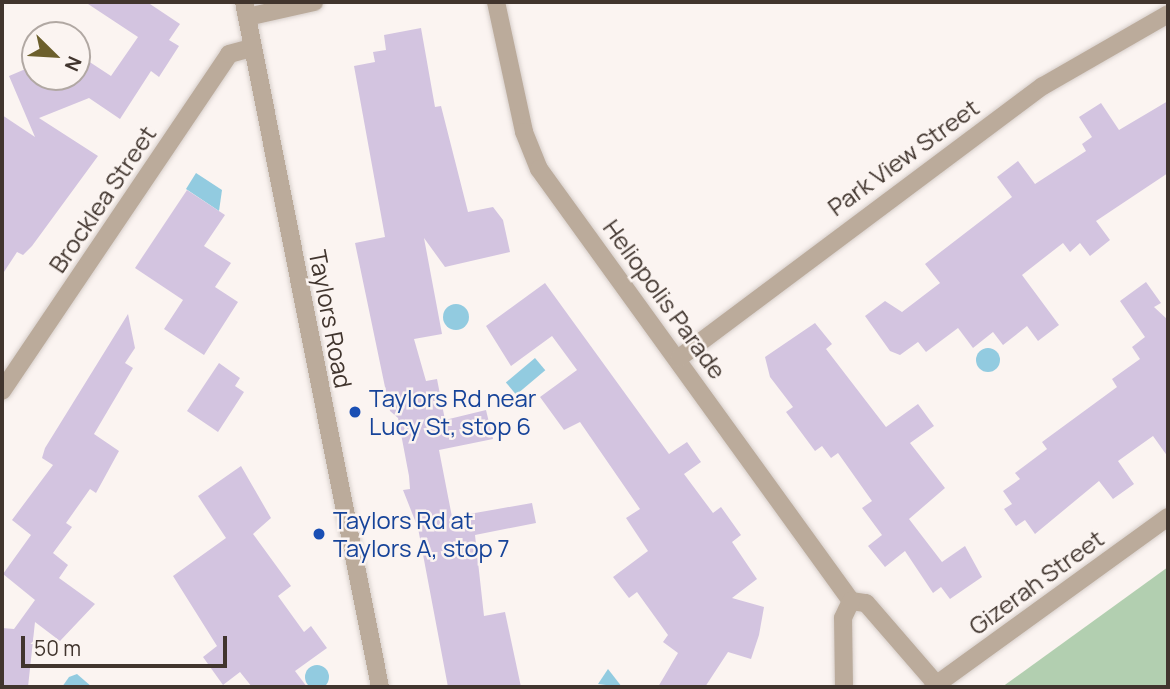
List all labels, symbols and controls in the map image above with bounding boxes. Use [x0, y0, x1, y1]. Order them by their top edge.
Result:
north arrow [21, 21, 91, 91]
text: N [59, 52, 88, 75]
street label: Park View Street [822, 93, 984, 221]
street label: Brocklea Street [42, 120, 162, 278]
street label: Heliopolis Parade [598, 214, 732, 384]
street label: Taylors Road [303, 247, 359, 391]
place label: Taylors Rd near Lucy St, stop 6 [369, 384, 536, 440]
marker: Taylors Rd near Lucy St, stop 6 [347, 404, 363, 420]
place label: Taylors Rd at Taylors A, stop 7 [333, 506, 510, 562]
street label: Gizerah Street [963, 524, 1109, 640]
marker: Taylors Rd at Taylors A, stop 7 [311, 526, 327, 542]
scale bar [24, 622, 231, 666]
text: 50 m [34, 634, 81, 662]

